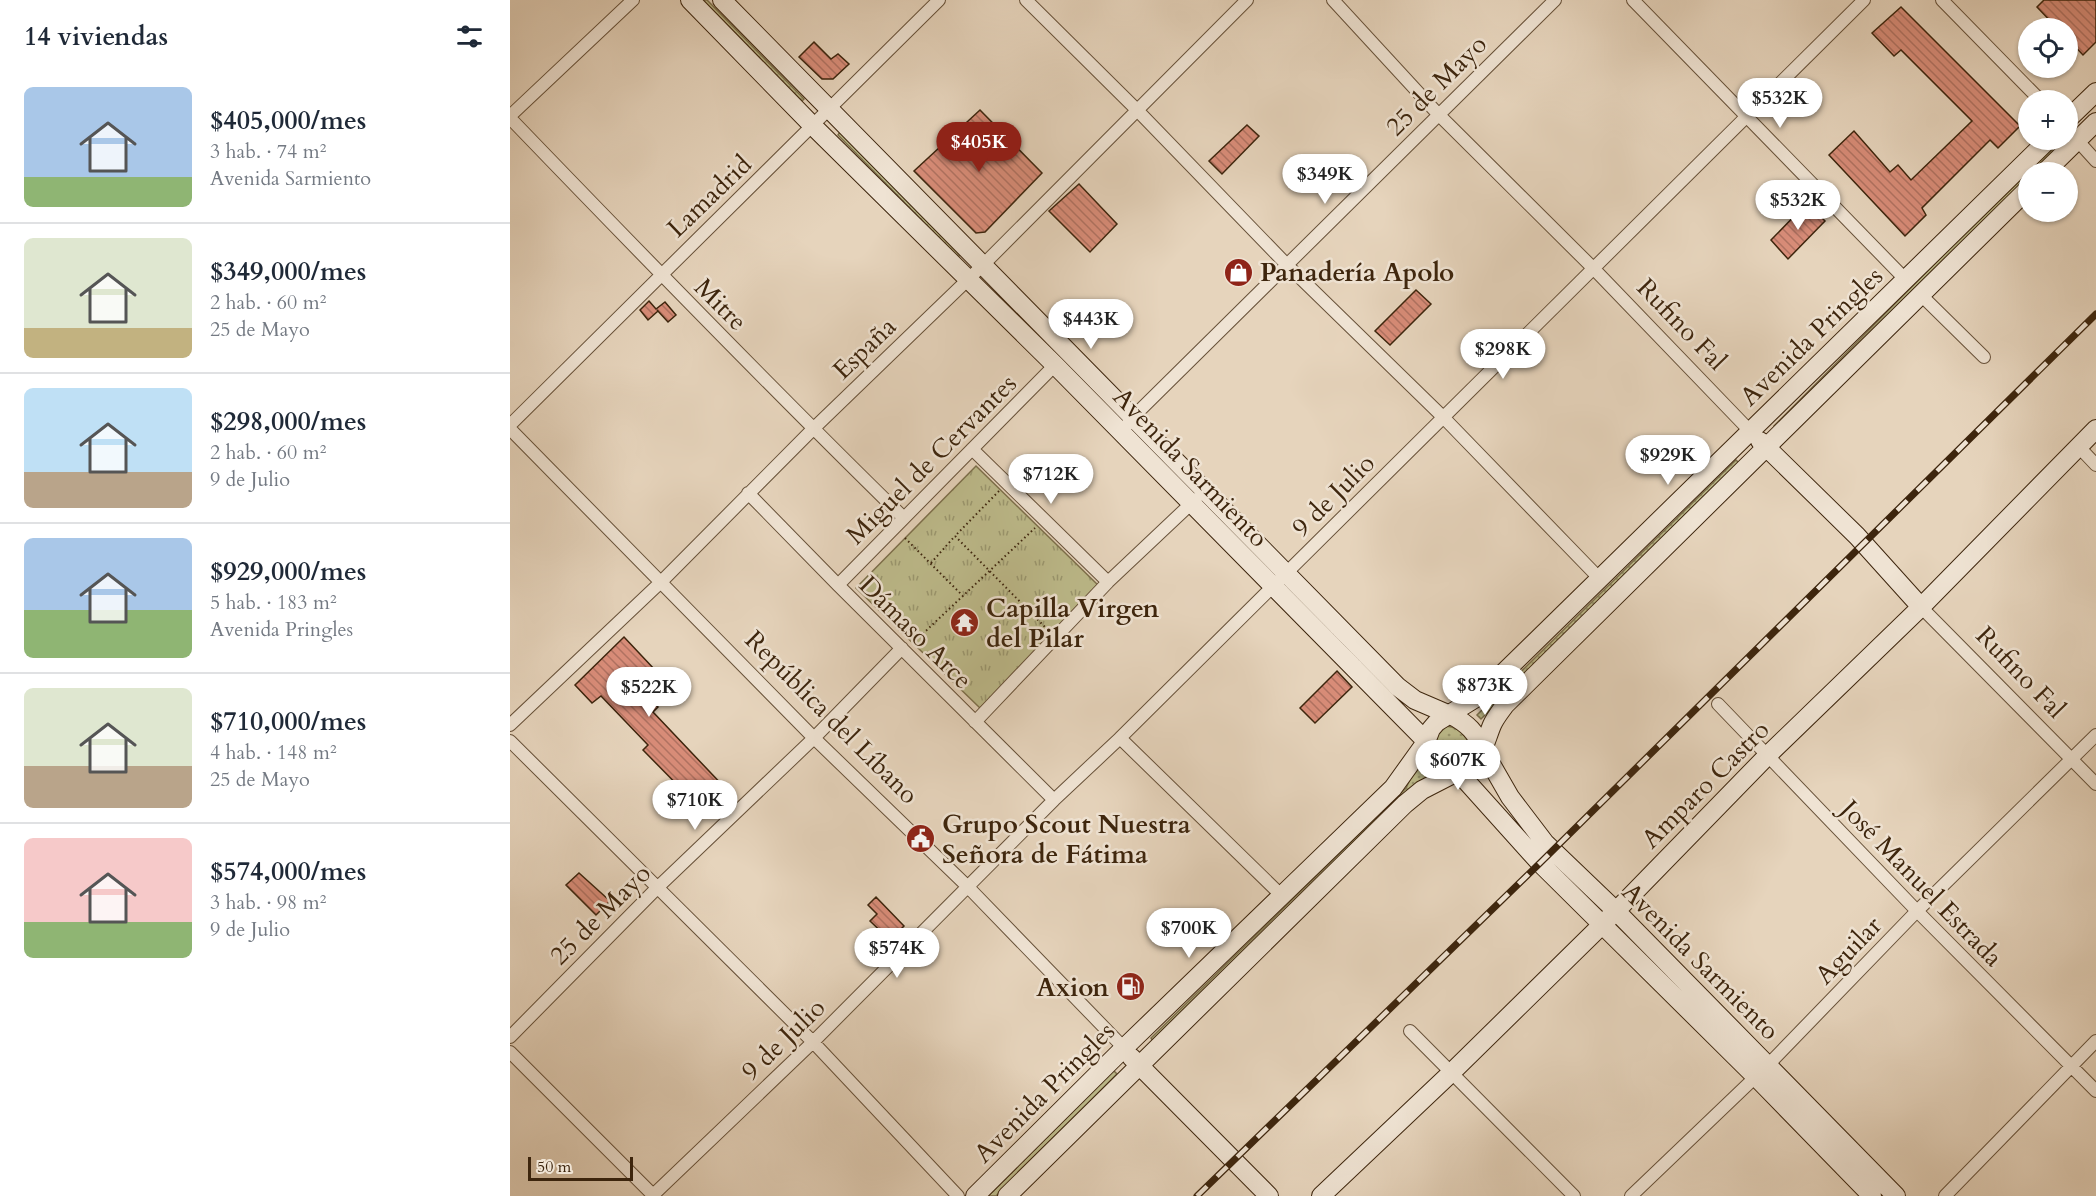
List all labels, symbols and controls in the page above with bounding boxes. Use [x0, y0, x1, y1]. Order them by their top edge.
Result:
map controls [2018, 18, 2078, 222]
button: locate [2018, 18, 2078, 78]
text: 14 viviendas [24, 19, 168, 54]
icon: filters [453, 20, 486, 53]
street label: 25 de Mayo [1378, 27, 1495, 144]
pin: $532K [1738, 78, 1822, 129]
text: $532K [1751, 84, 1809, 111]
button: + [2018, 90, 2078, 150]
text: $405,000/mes [210, 103, 366, 138]
icon: home [72, 111, 144, 183]
pin: $405K [937, 122, 1021, 173]
text: $405K [950, 128, 1008, 155]
text: 3 hab. · 74 m² [210, 138, 326, 165]
street label: Lamadrid [660, 147, 759, 245]
pin: $349K [1283, 154, 1367, 205]
text: $349K [1296, 160, 1354, 187]
button: − [2018, 162, 2078, 222]
text: Avenida Sarmiento [210, 165, 371, 192]
pin: $532K [1756, 180, 1840, 231]
text: $532K [1769, 186, 1827, 213]
text: $349,000/mes [210, 254, 366, 289]
place label: Panadería Apolo [1260, 255, 1454, 290]
shop icon: Panadería Apolo [1223, 256, 1255, 288]
street label: Avenida Pringles [1732, 259, 1890, 414]
icon: home [72, 262, 144, 334]
street label: Mitre [687, 270, 755, 338]
street label: Rufino Fal [1629, 271, 1735, 378]
text: 2 hab. · 60 m² [210, 289, 326, 316]
pin: $443K [1049, 299, 1133, 350]
text: $443K [1062, 305, 1120, 332]
street label: España [825, 309, 904, 387]
text: 25 de Mayo [210, 316, 310, 343]
pin: $298K [1461, 329, 1545, 380]
text: $298K [1474, 335, 1532, 362]
street label: Miguel de Cervantes [838, 366, 1024, 552]
street label: Avenida Sarmiento [1105, 380, 1276, 555]
text: $298,000/mes [210, 404, 366, 439]
icon: home [72, 412, 144, 484]
pin: $929K [1626, 435, 1710, 486]
text: 2 hab. · 60 m² [210, 439, 326, 466]
text: $929K [1639, 441, 1697, 468]
street label: 9 de Julio [1284, 446, 1382, 544]
pin: $712K [1009, 454, 1093, 505]
text: $712K [1022, 460, 1080, 487]
text: 9 de Julio [210, 466, 290, 493]
text: $929,000/mes [210, 554, 366, 589]
icon: home [72, 562, 144, 634]
street label: Dámaso Arce [851, 568, 980, 697]
text: 5 hab. · 183 m² [210, 589, 337, 616]
place label: Capilla Virgen del Pilar [986, 591, 1160, 656]
temple icon: Capilla Virgen del Pilar [949, 607, 981, 639]
text: Avenida Pringles [210, 616, 353, 643]
street label: Rufino Fal [1968, 619, 2074, 726]
street label: República del Líbano [737, 623, 926, 812]
pin: $873K [1443, 665, 1527, 716]
pin: $522K [607, 667, 691, 718]
text: $873K [1456, 671, 1514, 698]
text: $522K [620, 673, 678, 700]
text: $710,000/mes [210, 704, 366, 739]
icon: home [72, 712, 144, 784]
street label: Amparo Castro [1634, 713, 1777, 856]
text: 4 hab. · 148 m² [210, 739, 337, 766]
pin: $607K [1416, 740, 1500, 791]
text: $607K [1429, 746, 1487, 773]
text: 25 de Mayo [210, 766, 310, 793]
pin: $710K [653, 780, 737, 831]
text: $710K [666, 786, 724, 813]
street label: José Manuel Estrada [1830, 789, 2010, 974]
place label: Grupo Scout Nuestra Señora de Fátima [942, 807, 1191, 872]
public building icon: Grupo Scout Nuestra Señora de Fátima [905, 823, 937, 855]
text: $574,000/mes [210, 854, 366, 889]
street label: 25 de Mayo [542, 856, 659, 973]
icon: home [72, 862, 144, 934]
street label: Avenida Sarmiento [1614, 875, 1787, 1048]
text: 3 hab. · 98 m² [210, 889, 326, 916]
pin: $700K [1147, 908, 1231, 959]
street label: Aguilar [1807, 908, 1890, 992]
text: $700K [1160, 914, 1218, 941]
text: 9 de Julio [210, 916, 290, 943]
pin: $574K [855, 928, 939, 979]
text: $574K [868, 934, 926, 961]
place label: Axion [1036, 970, 1109, 1005]
fuel station icon: Axion [1114, 971, 1146, 1003]
street label: 9 de Julio [734, 991, 833, 1088]
street label: Avenida Pringles [966, 1014, 1123, 1171]
scale bar [528, 1154, 633, 1182]
text: 50 m [537, 1156, 571, 1178]

